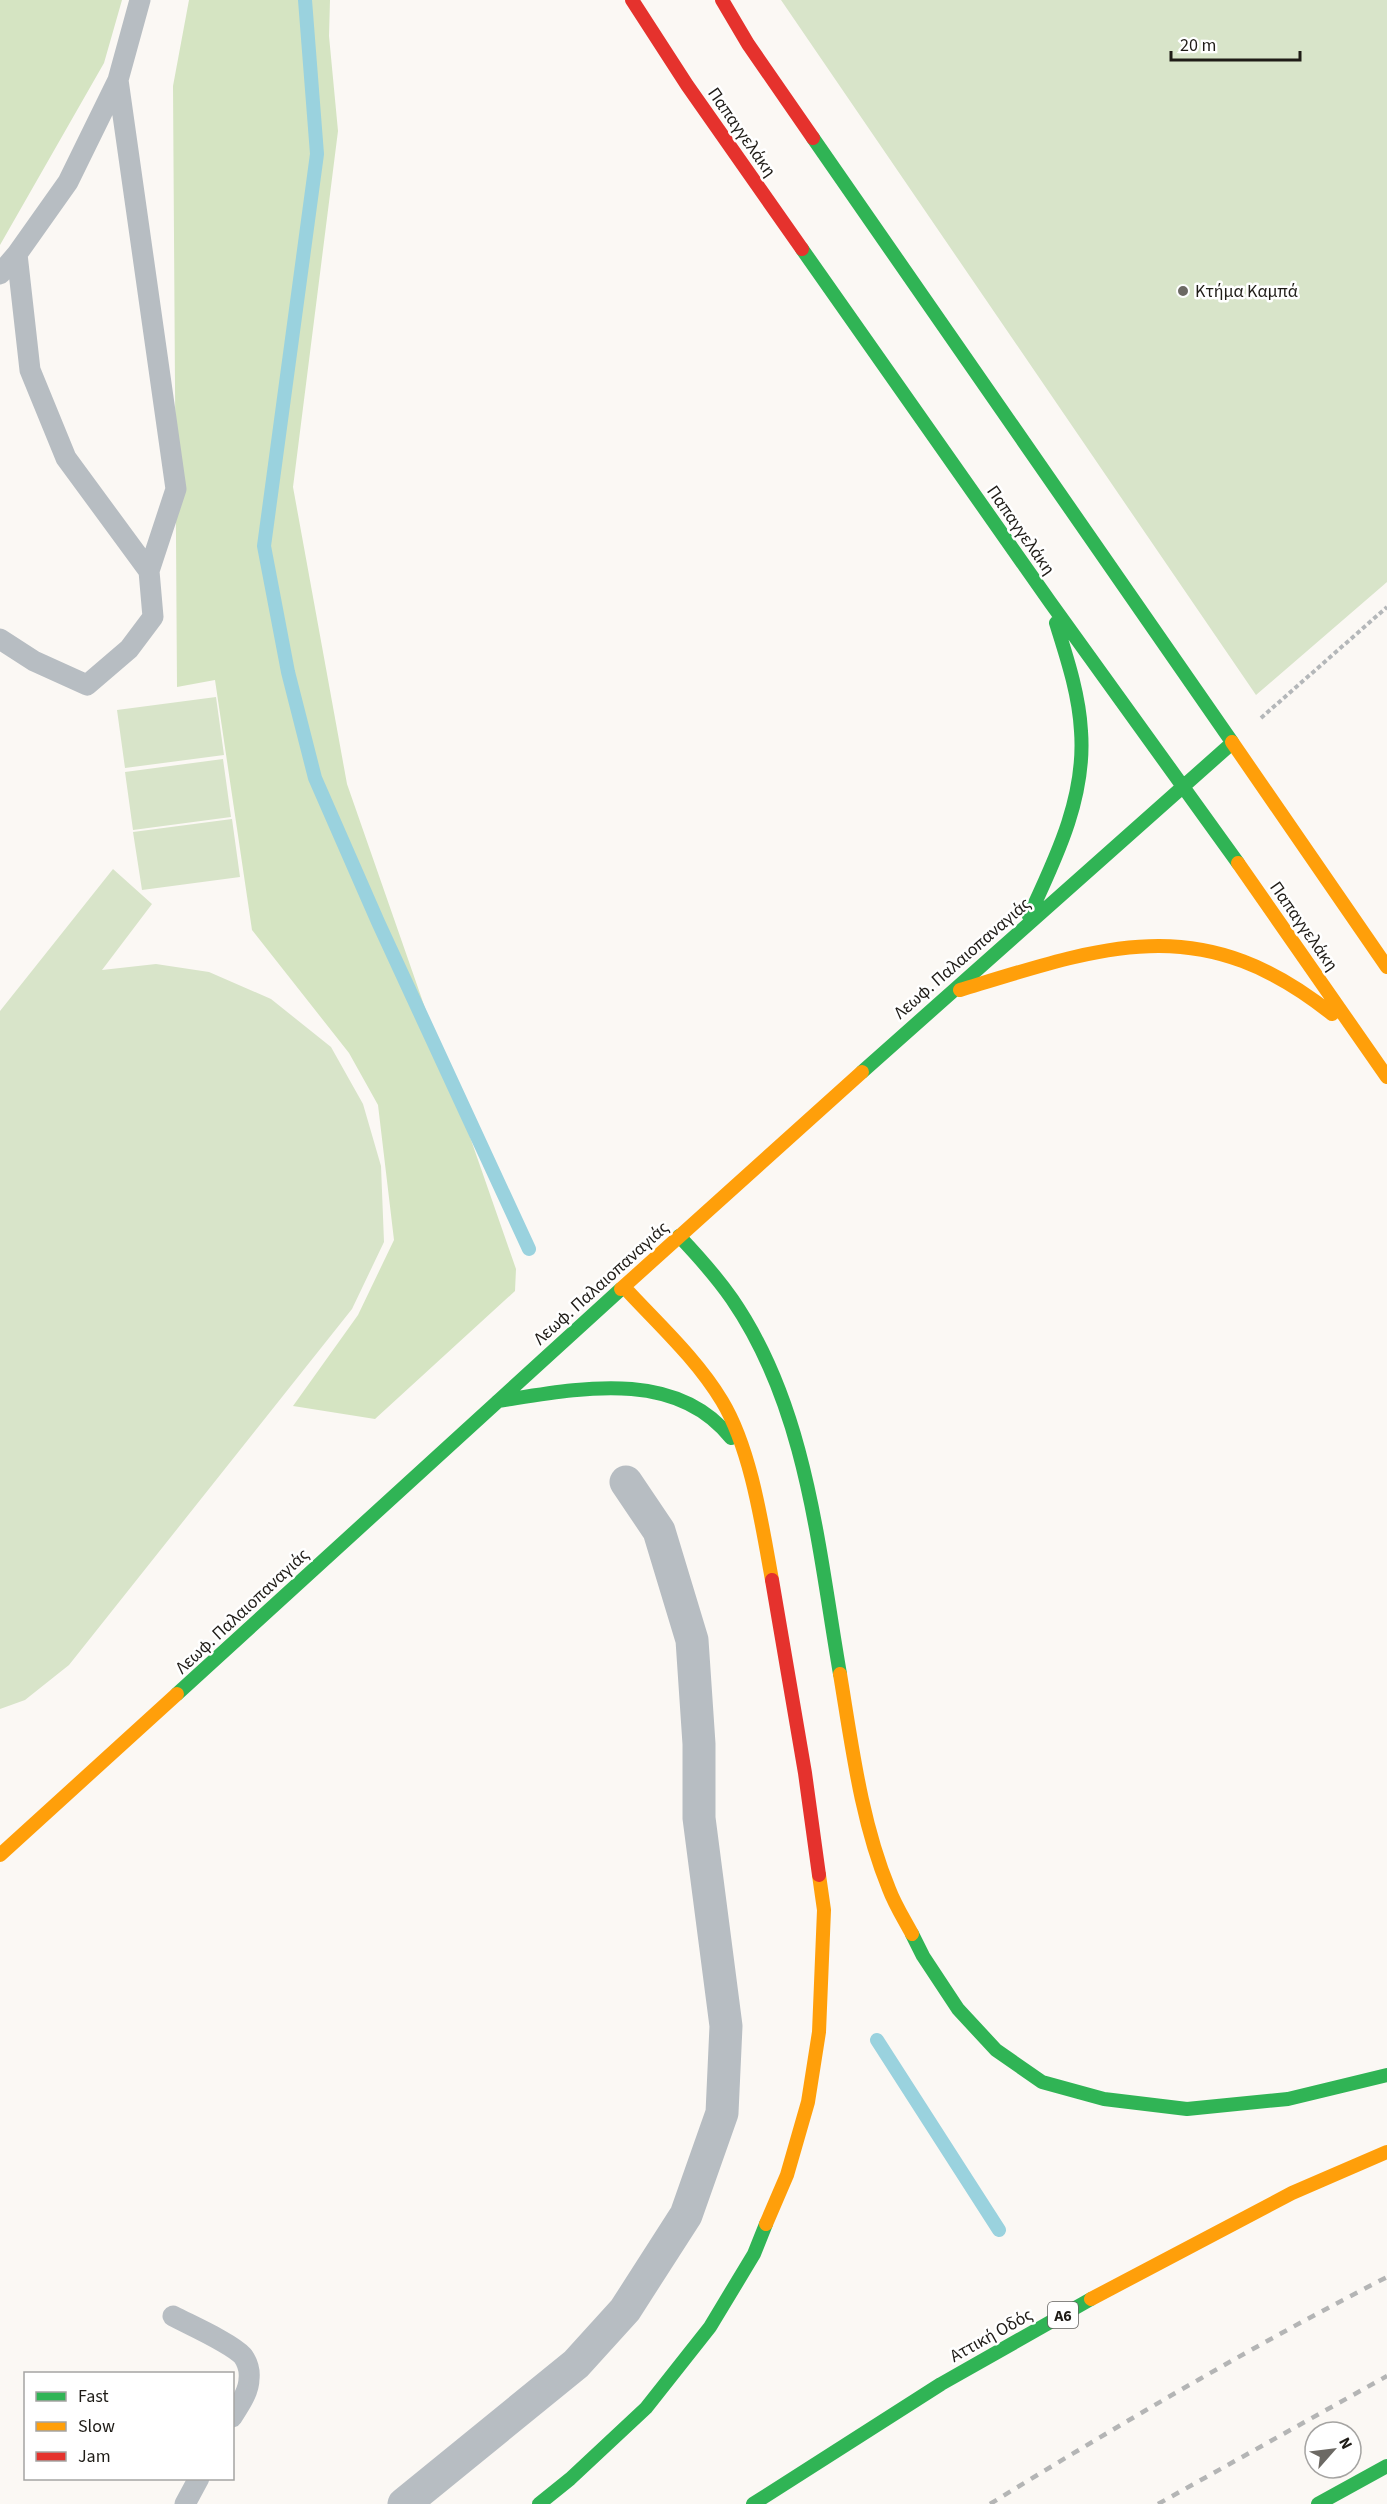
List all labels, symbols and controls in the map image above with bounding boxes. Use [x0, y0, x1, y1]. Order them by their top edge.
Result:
scale bar [1171, 24, 1300, 62]
text: 20 m [1180, 33, 1216, 58]
street label: Παπαγγελάκη [701, 82, 782, 182]
place label: Kτήμα Καμπά [1195, 279, 1298, 304]
marker: Kτήμα Καμπά [1176, 284, 1190, 298]
street label: Παπαγγελάκη [980, 480, 1061, 580]
street label: Παπαγγελάκη [1263, 876, 1344, 976]
street label: Λεωφ. Παλαιοπαναγιάς [888, 892, 1036, 1025]
street label: Λεωφ. Παλαιοπαναγιάς [528, 1216, 675, 1351]
street label: Λεωφ. Παλαιοπαναγιάς [170, 1543, 315, 1680]
street label: Αττική Οδός [945, 2302, 1037, 2369]
road number: Α6 [1048, 2302, 1078, 2328]
legend [24, 2372, 234, 2480]
text: Fast [78, 2384, 109, 2409]
text: Slow [78, 2414, 115, 2439]
north arrow [1303, 2420, 1363, 2480]
text: N [1333, 2434, 1358, 2453]
text: Jam [78, 2444, 111, 2469]

